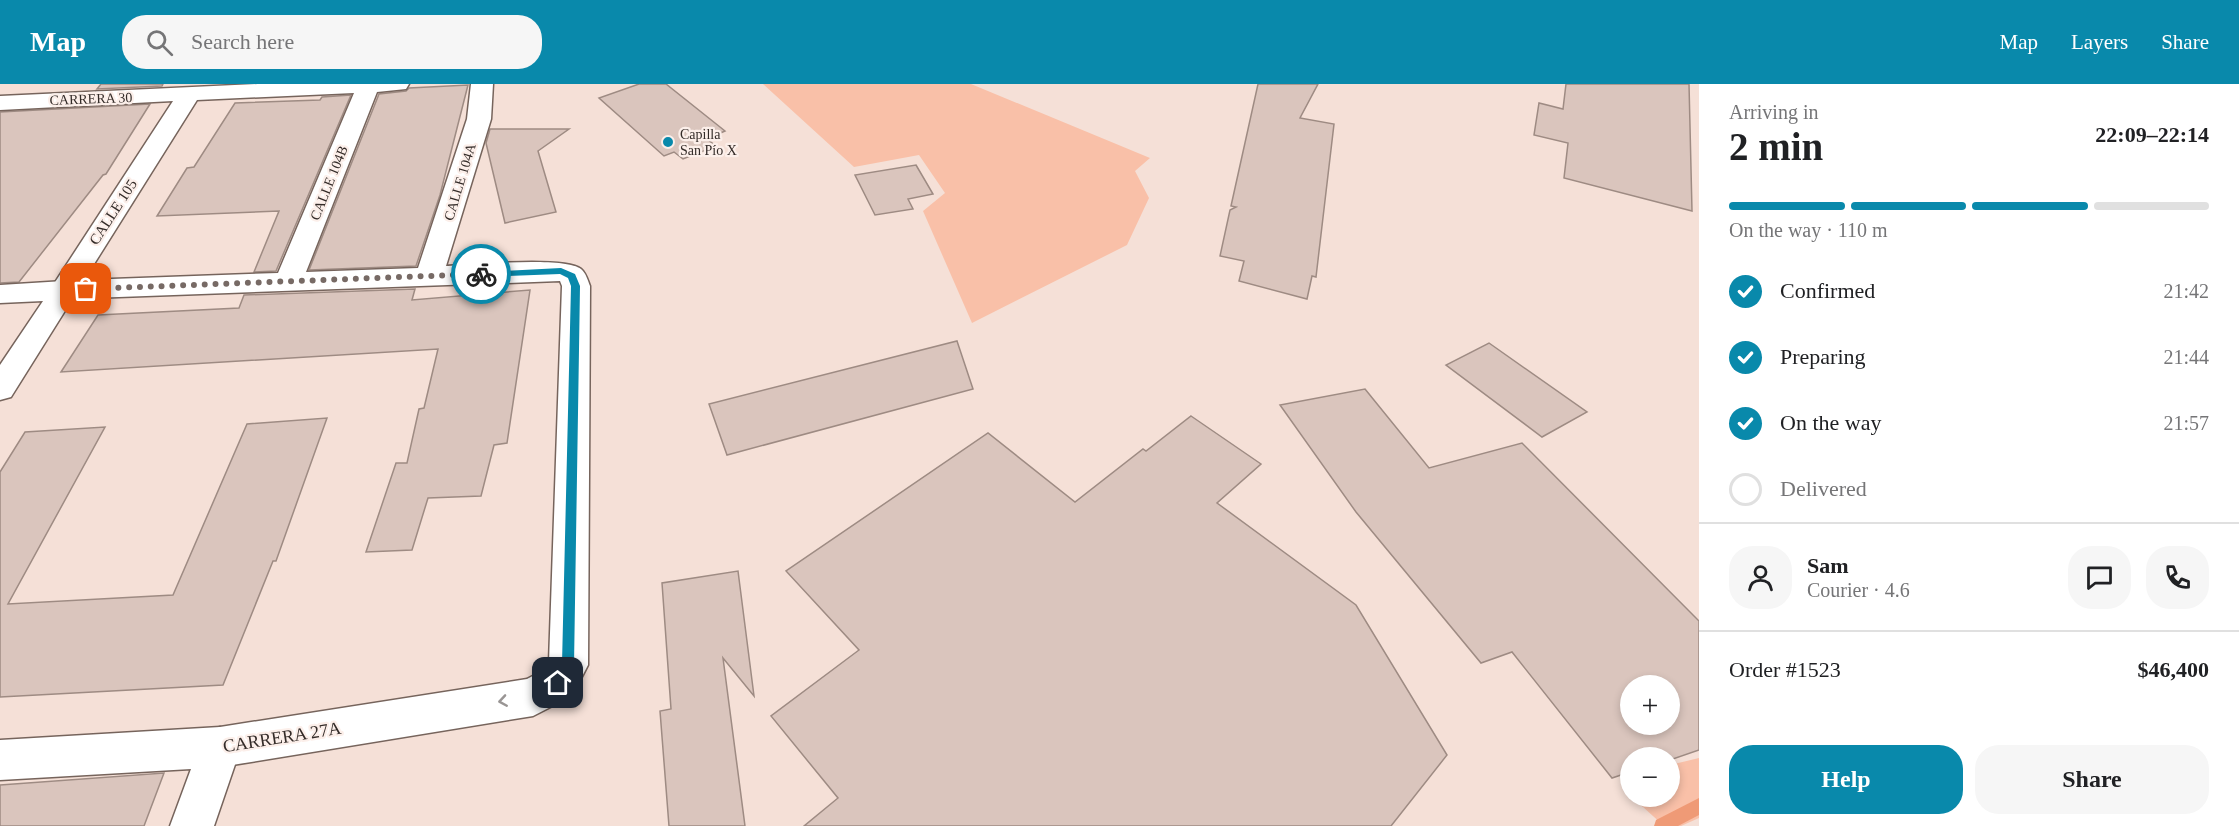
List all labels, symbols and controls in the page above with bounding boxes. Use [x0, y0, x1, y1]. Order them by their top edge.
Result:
search box [122, 15, 542, 69]
text: Map [30, 26, 86, 57]
icon: search [143, 26, 176, 59]
text: Search here [191, 29, 294, 54]
text: Map [2000, 30, 2038, 54]
text: Layers [2071, 30, 2128, 54]
text: Share [2161, 30, 2209, 54]
street label: CARRERA 30 [49, 90, 133, 108]
text: Arriving in [1729, 101, 1818, 123]
text: 22:09–22:14 [2095, 122, 2209, 147]
text: 2 min [1729, 125, 1823, 168]
place label: Capilla San Pío X [680, 127, 737, 158]
marker: Capilla San Pío X [661, 135, 675, 149]
street label: CALLE 104A [441, 141, 479, 222]
street label: CALLE 104B [307, 144, 351, 222]
street label: CALLE 105 [86, 176, 140, 248]
text: On the way · 110 m [1729, 219, 1888, 241]
courier [451, 244, 511, 304]
icon: bike [465, 258, 498, 291]
pin [60, 263, 111, 314]
icon: bag [69, 272, 102, 305]
icon: check [1729, 275, 1762, 308]
text: Confirmed [1780, 278, 1875, 303]
text: 21:42 [2163, 280, 2209, 302]
icon: check [1729, 341, 1762, 374]
text: Preparing [1780, 344, 1866, 369]
text: 21:44 [2163, 346, 2209, 368]
icon: check [1729, 407, 1762, 440]
text: On the way [1780, 410, 1881, 435]
text: 21:57 [2163, 412, 2209, 434]
text: Delivered [1780, 476, 1867, 501]
button: person [1729, 546, 1792, 609]
button: chat [2068, 546, 2131, 609]
button: phone [2146, 546, 2209, 609]
text: Sam [1807, 553, 1849, 578]
text: Courier · 4.6 [1807, 579, 1910, 601]
pin [532, 657, 583, 708]
text: Order #1523 [1729, 657, 1841, 682]
text: $46,400 [2138, 657, 2209, 682]
icon: home [541, 666, 574, 699]
map controls [1620, 675, 1680, 807]
button: + [1620, 675, 1680, 735]
one-way arrow [498, 695, 508, 707]
street label: CARRERA 27A [221, 718, 343, 756]
button: Help [1729, 745, 1963, 814]
button: Share [1975, 745, 2209, 814]
button: − [1620, 747, 1680, 807]

